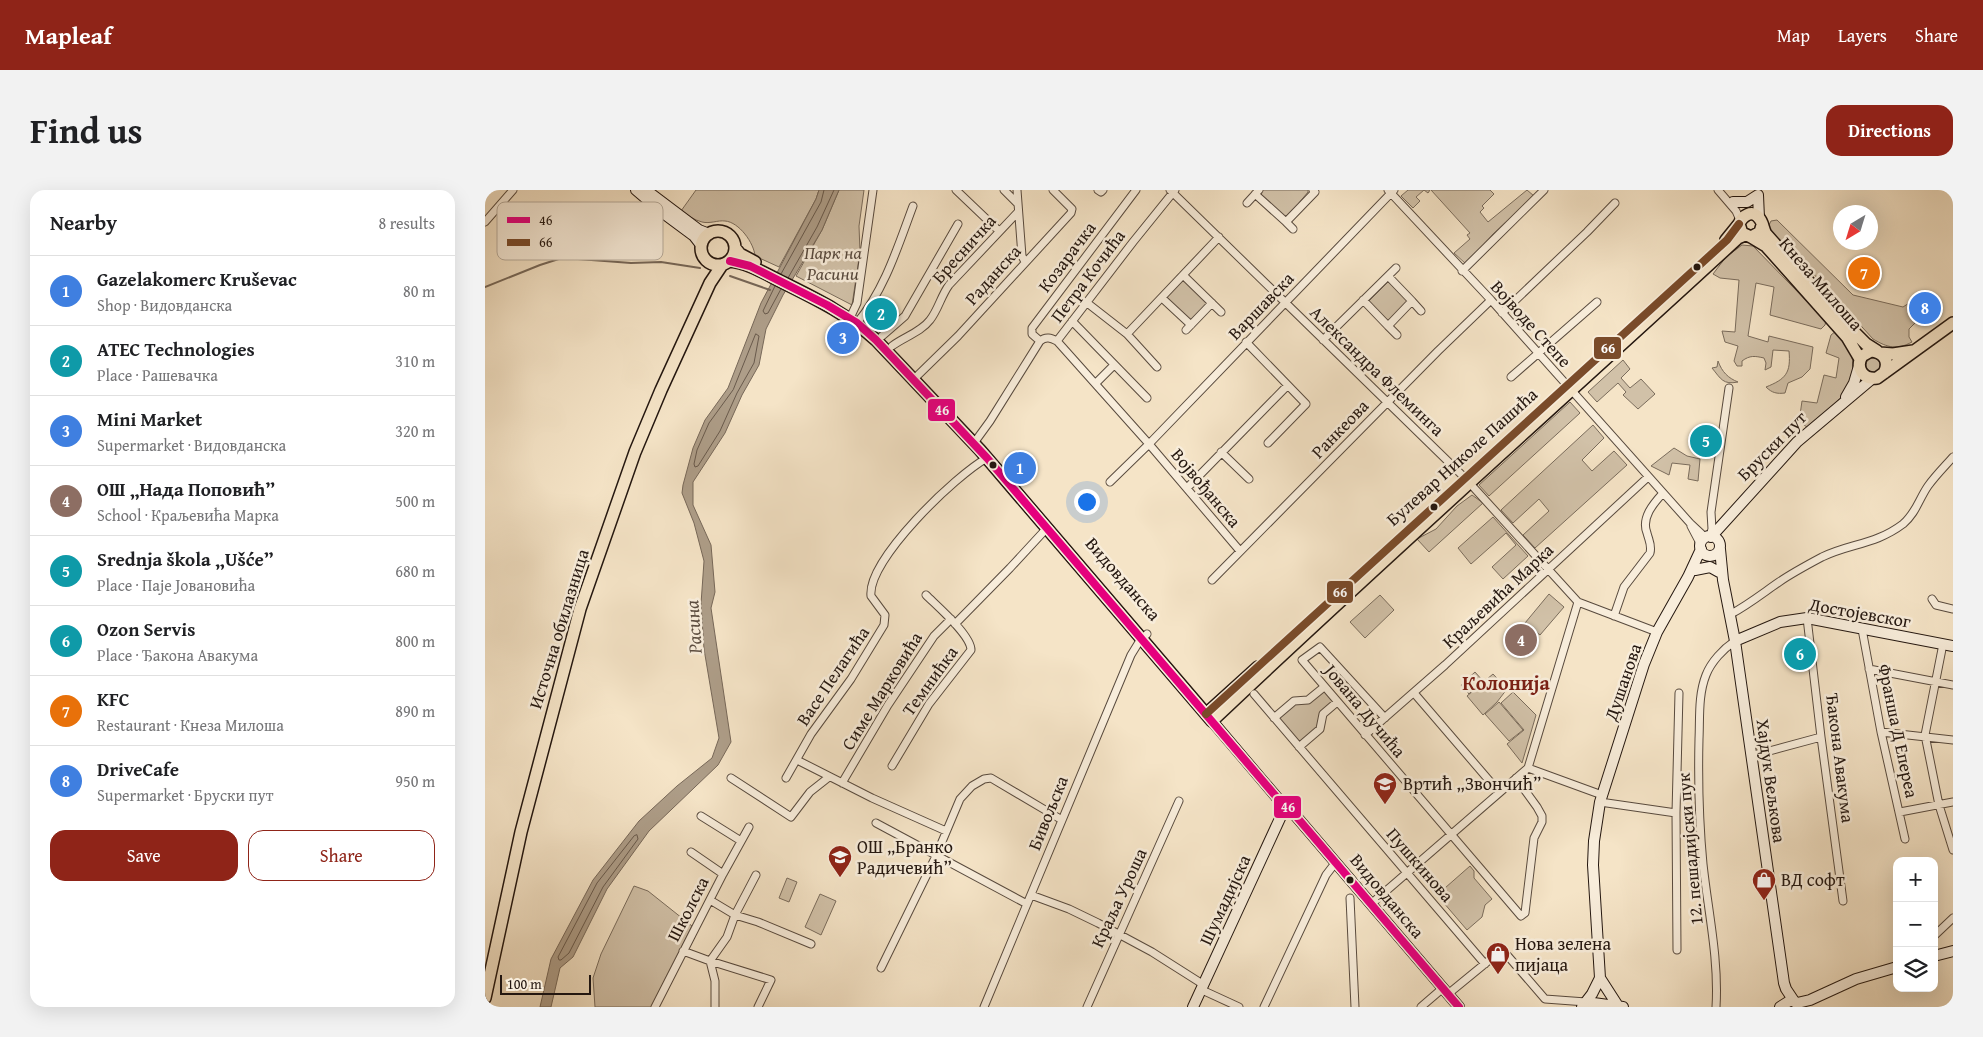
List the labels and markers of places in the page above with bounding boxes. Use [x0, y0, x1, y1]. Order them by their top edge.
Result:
pin: 7 [1848, 254, 1880, 292]
unlabelled marker [1692, 262, 1702, 272]
pin: 8 [1909, 289, 1941, 327]
pin: 2 [865, 295, 897, 333]
pin: 3 [827, 319, 859, 357]
pin: 5 [1690, 422, 1722, 460]
pin: 1 [1004, 449, 1036, 487]
unlabelled marker [988, 460, 998, 470]
unlabelled marker [1429, 502, 1439, 512]
pin: 4 [1505, 621, 1537, 659]
pin: 6 [1784, 635, 1816, 673]
place label: Вртић „Звончић” [1403, 770, 1541, 797]
school or university icon: Вртић „Звончић” [1372, 771, 1398, 805]
place label: ОШ „Бранко Радичевић” [857, 833, 953, 881]
school or university icon: ОШ „Бранко Радичевић” [827, 844, 853, 878]
place label: ВД софт [1781, 866, 1845, 893]
shop icon: ВД софт [1751, 867, 1777, 901]
unlabelled marker [1345, 875, 1355, 885]
place label: Нова зелена пијаца [1515, 930, 1612, 978]
shop icon: Нова зелена пијаца [1485, 941, 1511, 975]

